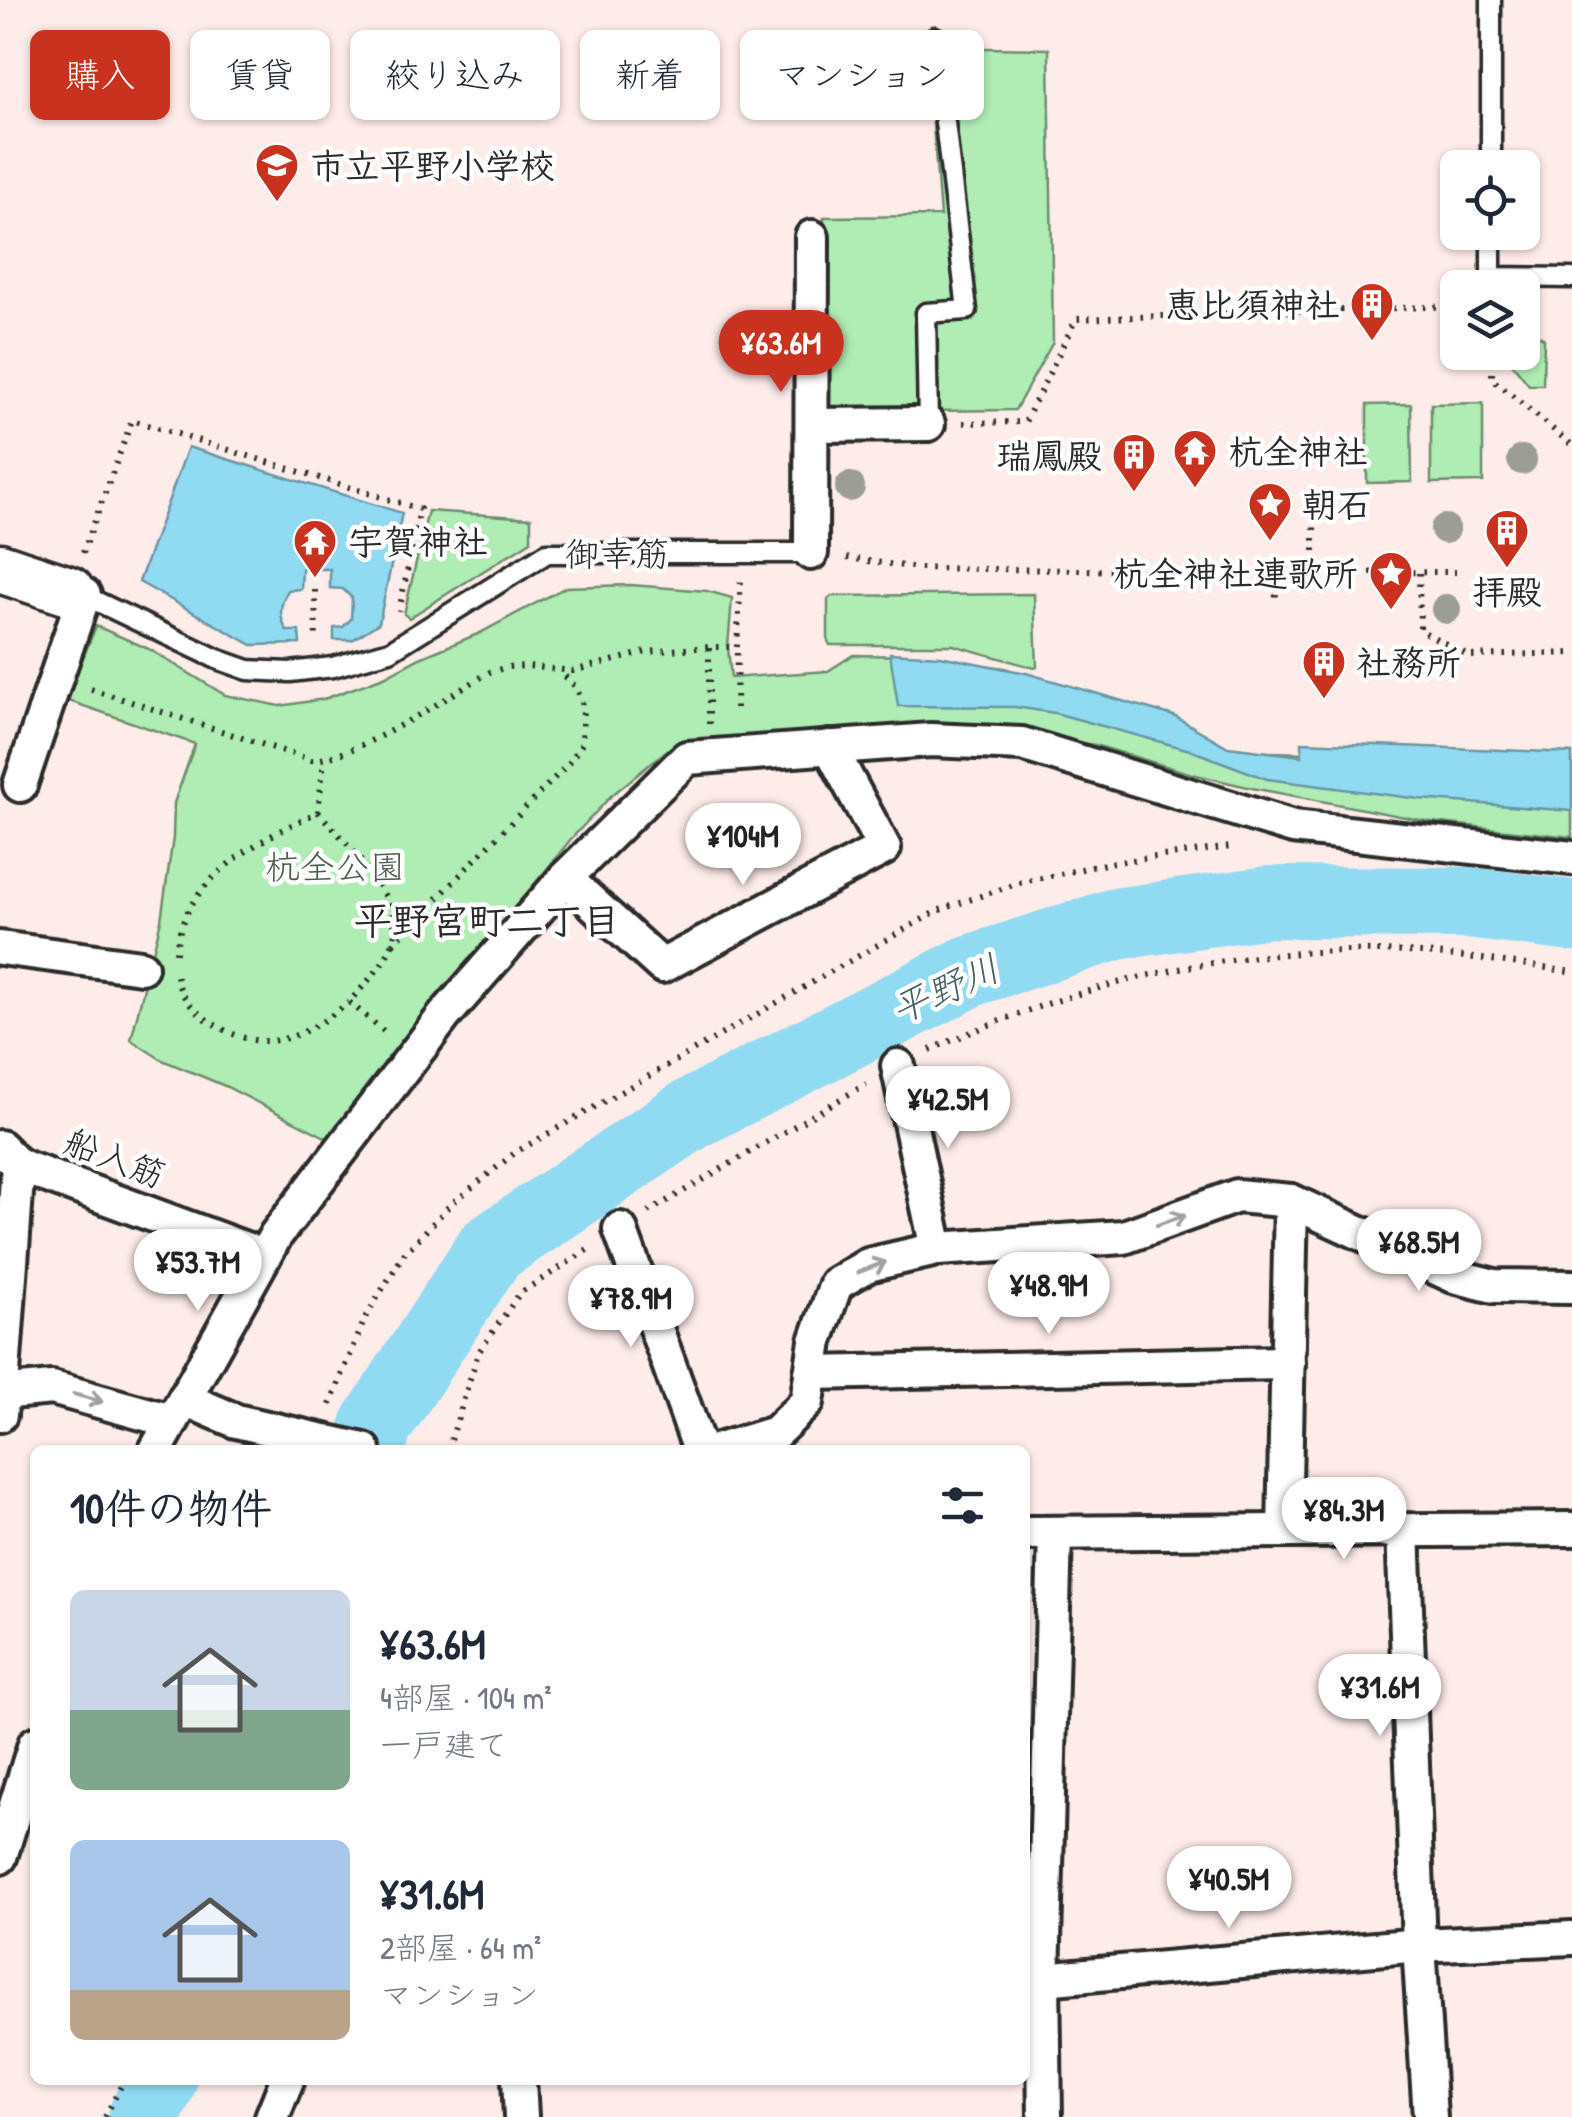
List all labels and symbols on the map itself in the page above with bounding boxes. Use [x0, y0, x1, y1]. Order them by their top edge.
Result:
school or university icon: 市立平野小学校 [254, 142, 300, 203]
place label: 市立平野小学校 [310, 142, 555, 189]
place label: 恵比須神社 [1165, 281, 1340, 328]
building icon: 恵比須神社 [1349, 281, 1395, 342]
pin: ¥63.6M [700, 310, 862, 395]
temple icon: 杭全神社 [1172, 428, 1218, 489]
place label: 杭全神社 [1228, 428, 1368, 475]
place label: 瑞鳳殿 [997, 432, 1102, 479]
building icon: 瑞鳳殿 [1111, 432, 1157, 493]
place icon: 朝石 [1247, 481, 1293, 542]
place label: 朝石 [1302, 481, 1372, 528]
building icon: 拝殿 [1484, 508, 1530, 569]
temple icon: 宇賀神社 [292, 518, 338, 579]
place label: 宇賀神社 [348, 518, 488, 565]
street label: 御幸筋 [564, 530, 670, 577]
place label: 杭全神社連歌所 [1113, 550, 1358, 597]
place icon: 杭全神社連歌所 [1368, 550, 1414, 611]
place label: 拝殿 [1472, 568, 1542, 615]
building icon: 社務所 [1301, 639, 1347, 700]
place label: 社務所 [1356, 639, 1461, 686]
pin: ¥104M [673, 803, 813, 888]
park label: 杭全公園 [265, 843, 405, 890]
district label: 平野宮町二丁目 [354, 894, 620, 946]
water label: 平野川 [882, 941, 1008, 1035]
pin: ¥42.5M [867, 1066, 1029, 1151]
street label: 船入筋 [58, 1117, 172, 1199]
pin: ¥68.5M [1338, 1209, 1500, 1294]
one-way arrow [1154, 1210, 1185, 1228]
pin: ¥53.7M [117, 1229, 279, 1314]
pin: ¥48.9M [968, 1252, 1130, 1337]
one-way arrow [856, 1256, 887, 1274]
pin: ¥78.9M [550, 1265, 712, 1350]
one-way arrow [72, 1390, 103, 1409]
pin: ¥84.3M [1263, 1477, 1425, 1562]
pin: ¥31.6M [1299, 1654, 1461, 1739]
pin: ¥40.5M [1148, 1846, 1310, 1931]

